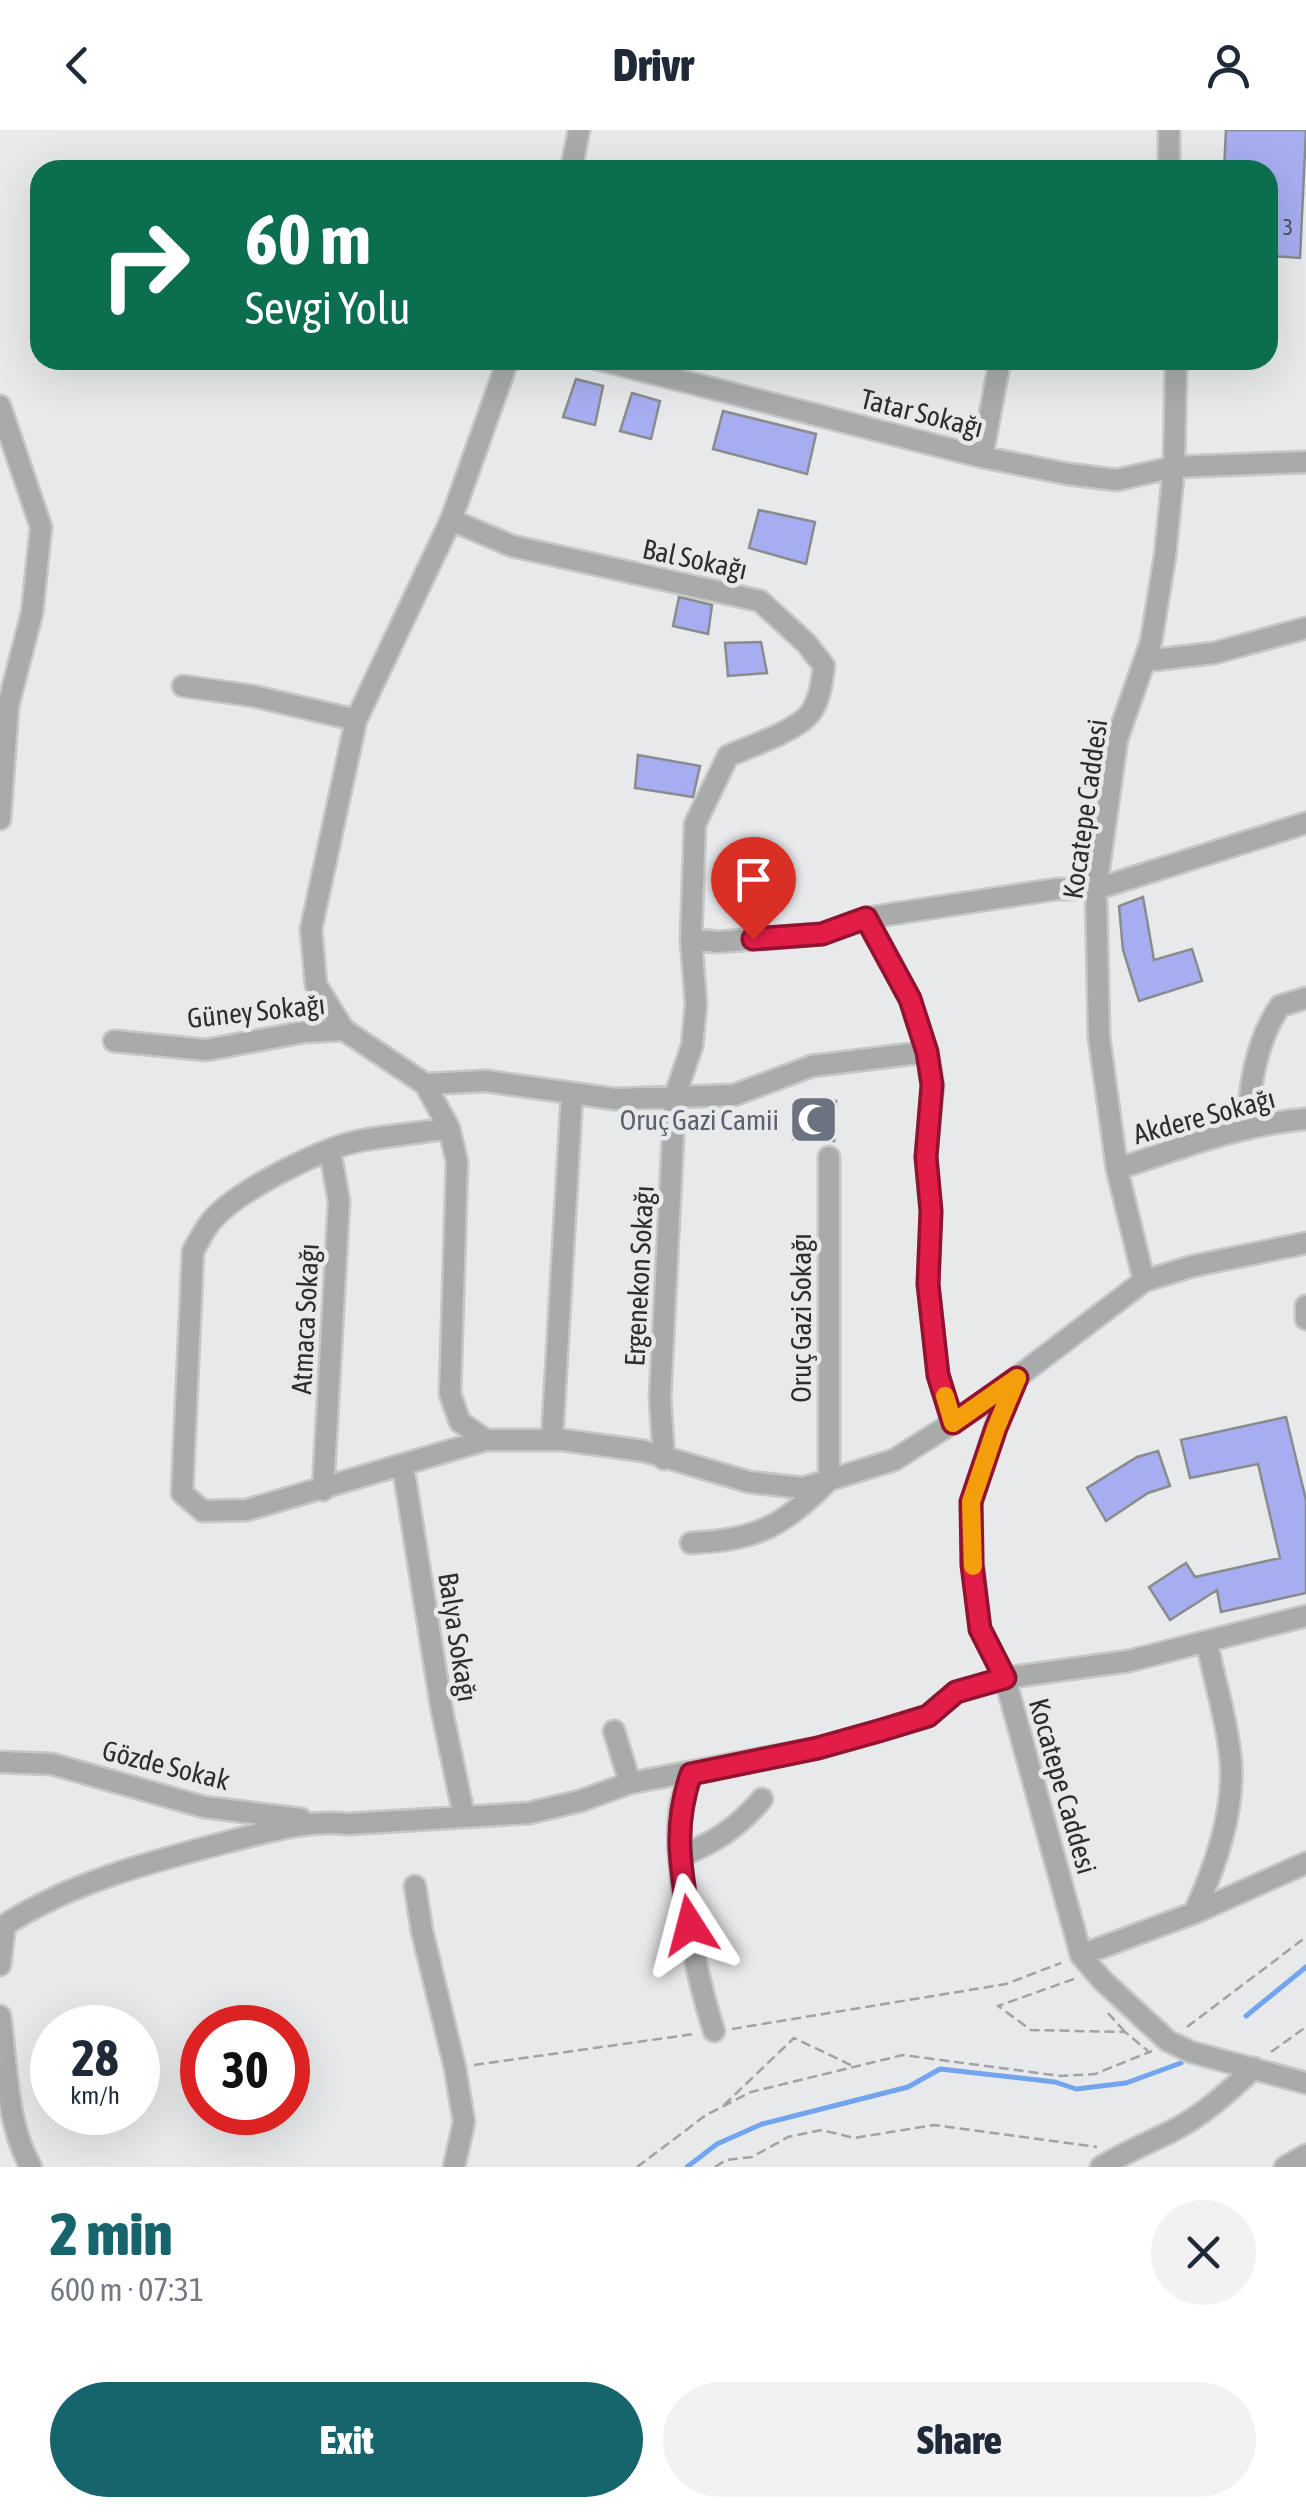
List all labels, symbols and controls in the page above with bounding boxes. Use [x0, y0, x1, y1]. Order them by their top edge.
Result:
icon: back [50, 38, 105, 93]
icon: person [1201, 38, 1256, 93]
text: Drivr [613, 39, 693, 91]
text: 60 m [245, 199, 371, 279]
icon: right [80, 200, 210, 330]
house number: 3 [1283, 214, 1293, 240]
text: Sevgi Yolu [245, 282, 410, 334]
street label: Tatar Sokağı [857, 382, 987, 444]
street label: Bal Sokağı [640, 532, 750, 586]
street label: Kocatepe Caddesi [1057, 717, 1113, 901]
pin [711, 837, 796, 940]
icon: arrive [726, 852, 781, 907]
street label: Güney Sokağı [185, 988, 327, 1034]
street label: Akdere Sokağı [1130, 1082, 1278, 1150]
mosque icon: Oruç Gazi Camii [788, 1094, 840, 1146]
place label: Oruç Gazi Camii [620, 1104, 779, 1136]
street label: Ergenekon Sokağı [618, 1185, 660, 1367]
street label: Oruç Gazi Sokağı [785, 1233, 817, 1403]
street label: Atmaca Sokağı [285, 1243, 325, 1395]
street label: Balya Sokağı [432, 1570, 484, 1704]
street label: Kocatepe Caddesi [1023, 1694, 1103, 1878]
street label: Gözde Sokak [99, 1734, 233, 1796]
position arrow [638, 1873, 742, 1977]
speed limit sign: 30 [180, 2005, 310, 2135]
text: 28 [71, 2029, 118, 2087]
text: km/h [70, 2081, 120, 2109]
text: 2 min [50, 2199, 173, 2268]
button: close [1151, 2200, 1256, 2305]
text: 600 m · 07:31 [50, 2271, 204, 2308]
button: Exit [50, 2382, 643, 2497]
button: Share [663, 2382, 1256, 2497]

